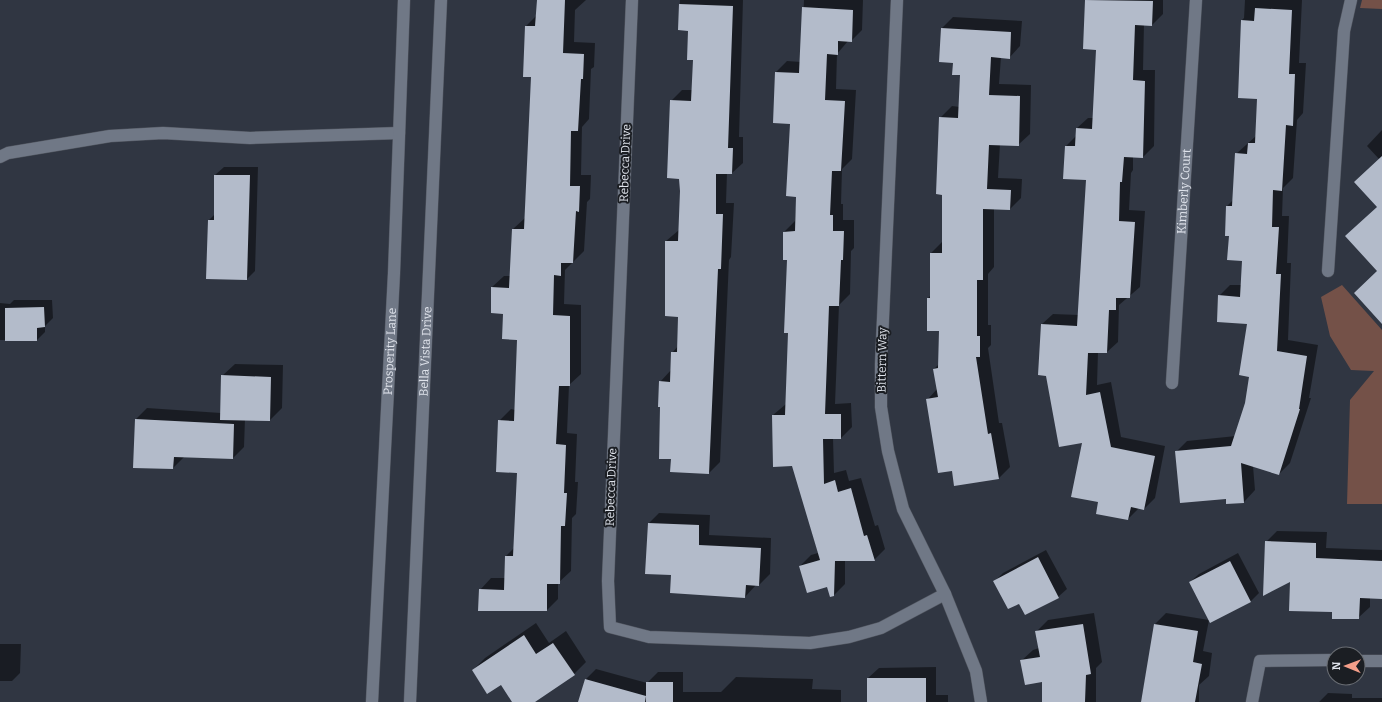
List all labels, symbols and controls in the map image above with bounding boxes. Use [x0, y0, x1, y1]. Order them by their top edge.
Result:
street label: Rebecca Drive [617, 124, 633, 202]
street label: Kimberly Court [1174, 148, 1194, 234]
street label: Bella Vista Drive [417, 306, 434, 397]
street label: Prosperity Lane [381, 307, 399, 395]
street label: Bittern Way [874, 327, 890, 393]
street label: Rebecca Drive [603, 448, 619, 526]
north arrow [1326, 646, 1366, 686]
text: N [1330, 661, 1343, 670]

